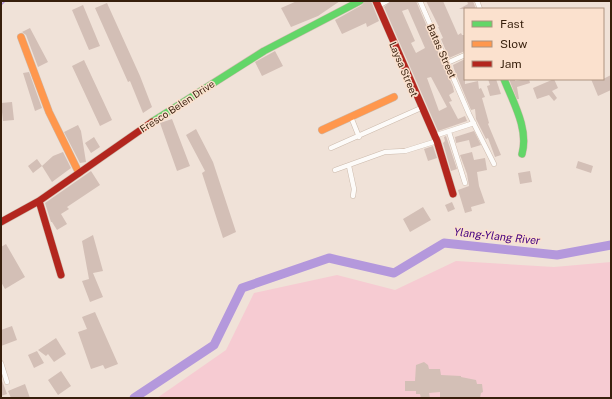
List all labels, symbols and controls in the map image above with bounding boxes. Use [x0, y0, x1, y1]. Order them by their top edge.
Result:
legend [464, 8, 604, 80]
text: Fast [500, 17, 525, 31]
street label: Batas Street [425, 22, 459, 80]
text: Slow [500, 37, 528, 51]
street label: Laysa Street [387, 40, 421, 98]
text: Jam [500, 57, 522, 71]
street label: Fresco Belen Drive [137, 77, 217, 135]
water label: Ylang-Ylang River [453, 225, 542, 247]

